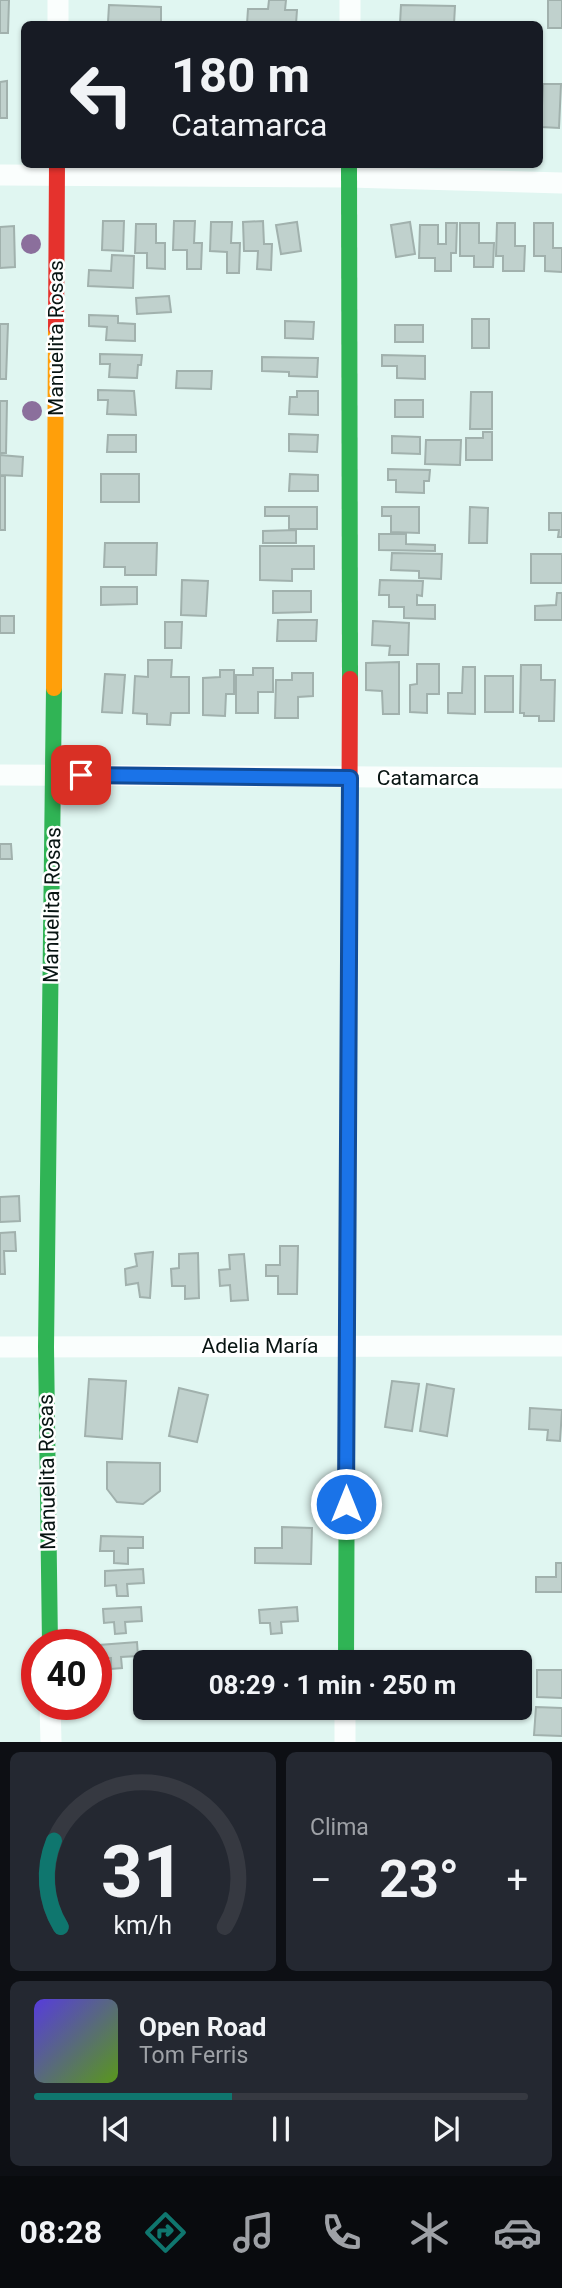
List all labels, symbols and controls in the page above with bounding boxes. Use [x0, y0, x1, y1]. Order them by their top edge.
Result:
text: 180 m [171, 47, 310, 104]
icon: left [56, 49, 147, 140]
text: Catamarca [171, 106, 327, 144]
street label: Manuelita Rosas [44, 260, 68, 416]
pin [51, 745, 111, 805]
icon: arrive [62, 756, 100, 794]
street label: Catamarca [377, 766, 479, 790]
street label: Manuelita Rosas [39, 827, 65, 983]
street label: Adelia María [201, 1334, 319, 1358]
street label: Manuelita Rosas [34, 1394, 60, 1550]
position arrow [309, 1467, 383, 1541]
speed limit sign: 40 [21, 1629, 112, 1720]
text: 08:29 · 1 min · 250 m [209, 1670, 456, 1700]
text: Clima [310, 1814, 369, 1841]
text: 31 [101, 1830, 185, 1916]
text: 23° [379, 1849, 459, 1910]
text: − [310, 1858, 332, 1902]
text: + [506, 1858, 528, 1902]
text: km/h [114, 1911, 172, 1940]
text: Open Road [139, 2012, 267, 2042]
text: Tom Ferris [139, 2042, 248, 2069]
icon: previous [97, 2110, 135, 2148]
icon: pause [262, 2110, 300, 2148]
icon: next [427, 2110, 465, 2148]
icon: directions [141, 2208, 190, 2257]
icon: music [229, 2208, 278, 2257]
icon: phone [317, 2208, 366, 2257]
icon: climate [405, 2208, 454, 2257]
icon: car [493, 2208, 542, 2257]
text: 08:28 [20, 2213, 102, 2251]

